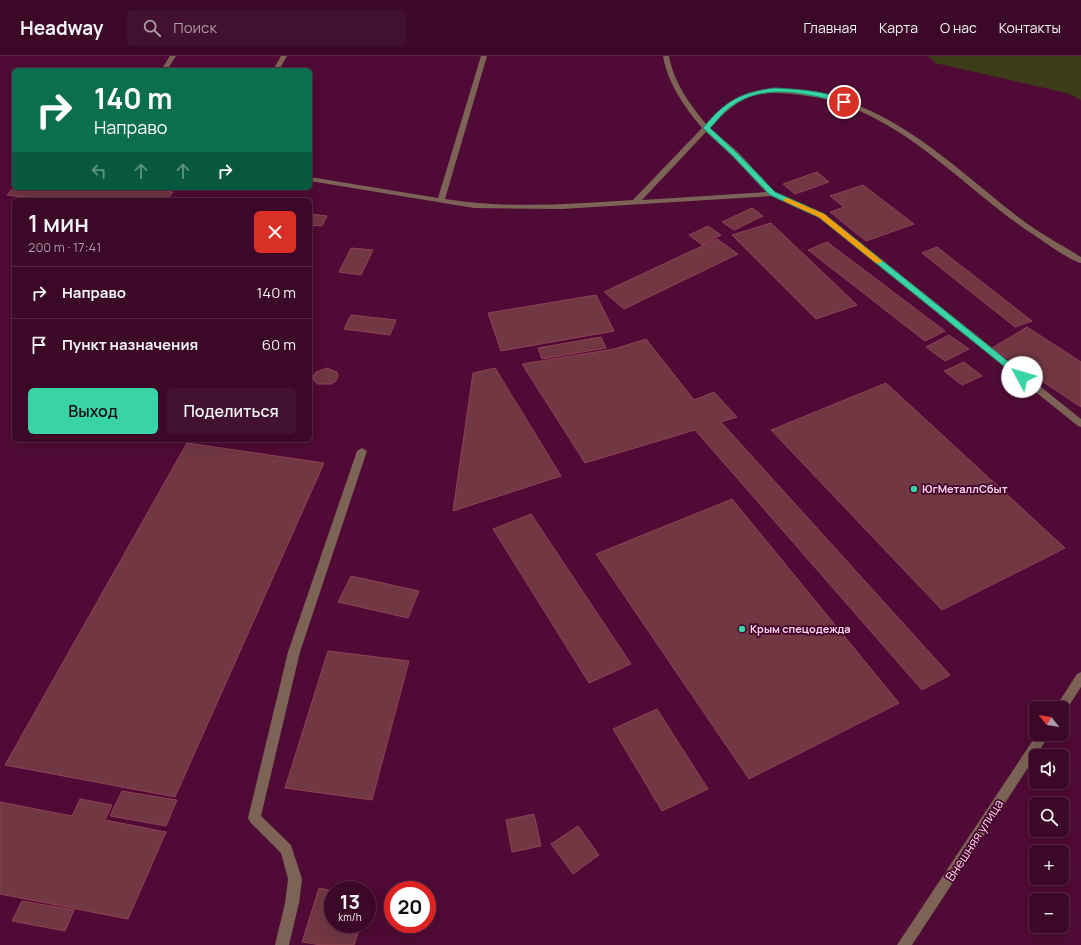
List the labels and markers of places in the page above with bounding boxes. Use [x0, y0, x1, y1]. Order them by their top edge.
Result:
pin [827, 85, 861, 119]
place label: ЮгМеталлСбыт [922, 481, 1008, 496]
marker: ЮгМеталлСбыт [909, 484, 919, 494]
place label: Крым спецодежда [750, 621, 851, 636]
marker: Крым спецодежда [737, 624, 747, 634]

